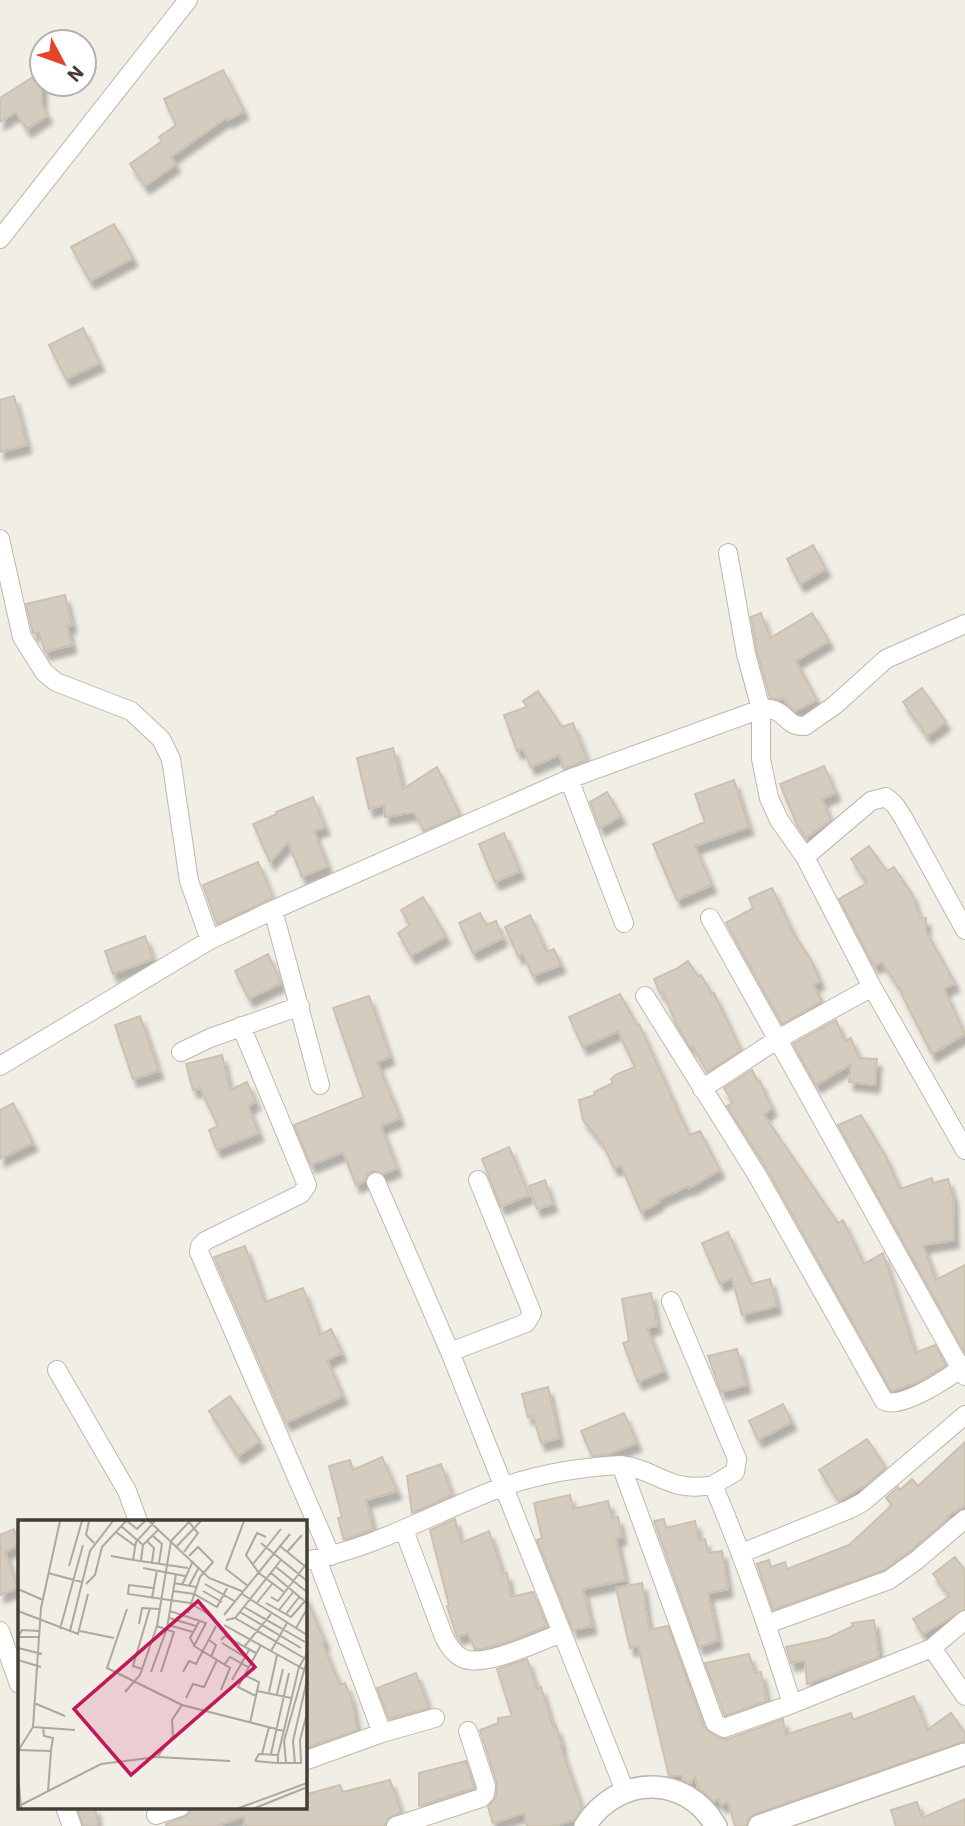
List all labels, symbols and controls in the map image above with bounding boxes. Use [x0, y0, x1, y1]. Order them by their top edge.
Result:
north arrow [28, 28, 98, 98]
text: N [62, 61, 89, 87]
inset map [18, 1520, 306, 1808]

